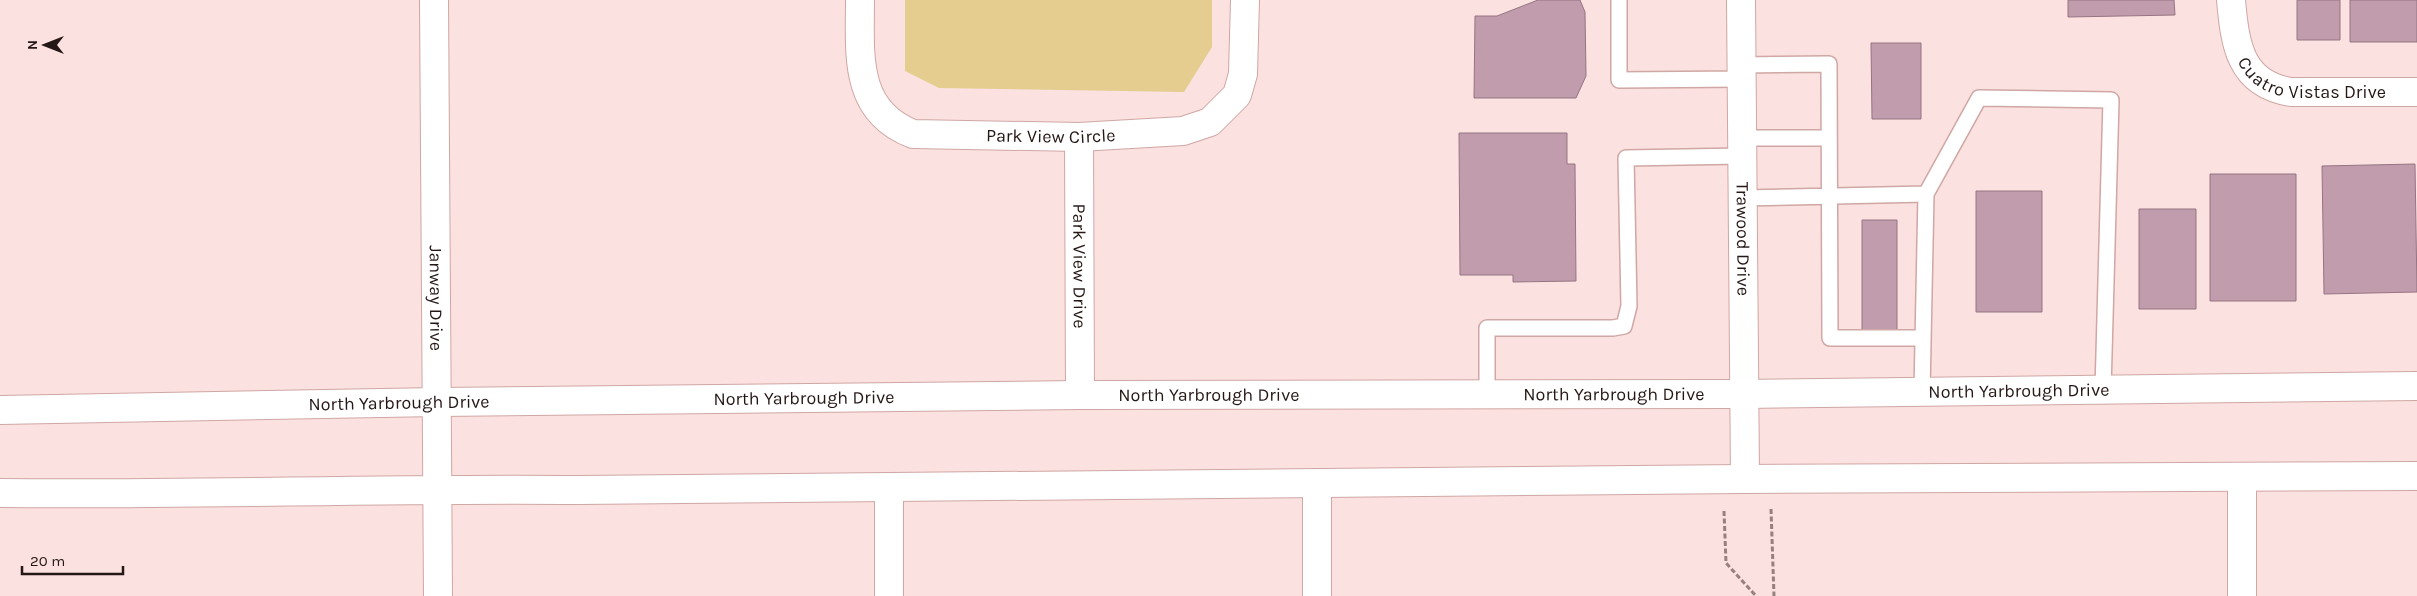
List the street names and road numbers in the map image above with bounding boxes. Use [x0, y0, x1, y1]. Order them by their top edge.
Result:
street label: Cuatro Vistas Drive [2233, 53, 2386, 103]
street label: Park View Circle [986, 124, 1116, 148]
street label: Trawood Drive [1732, 182, 1754, 296]
street label: Park View Drive [1068, 203, 1091, 329]
street label: Janway Drive [425, 245, 447, 351]
street label: North Yarbrough Drive [1928, 379, 2110, 403]
street label: North Yarbrough Drive [1523, 383, 1704, 405]
street label: North Yarbrough Drive [1118, 384, 1299, 406]
street label: North Yarbrough Drive [713, 386, 895, 410]
street label: North Yarbrough Drive [308, 390, 490, 415]

